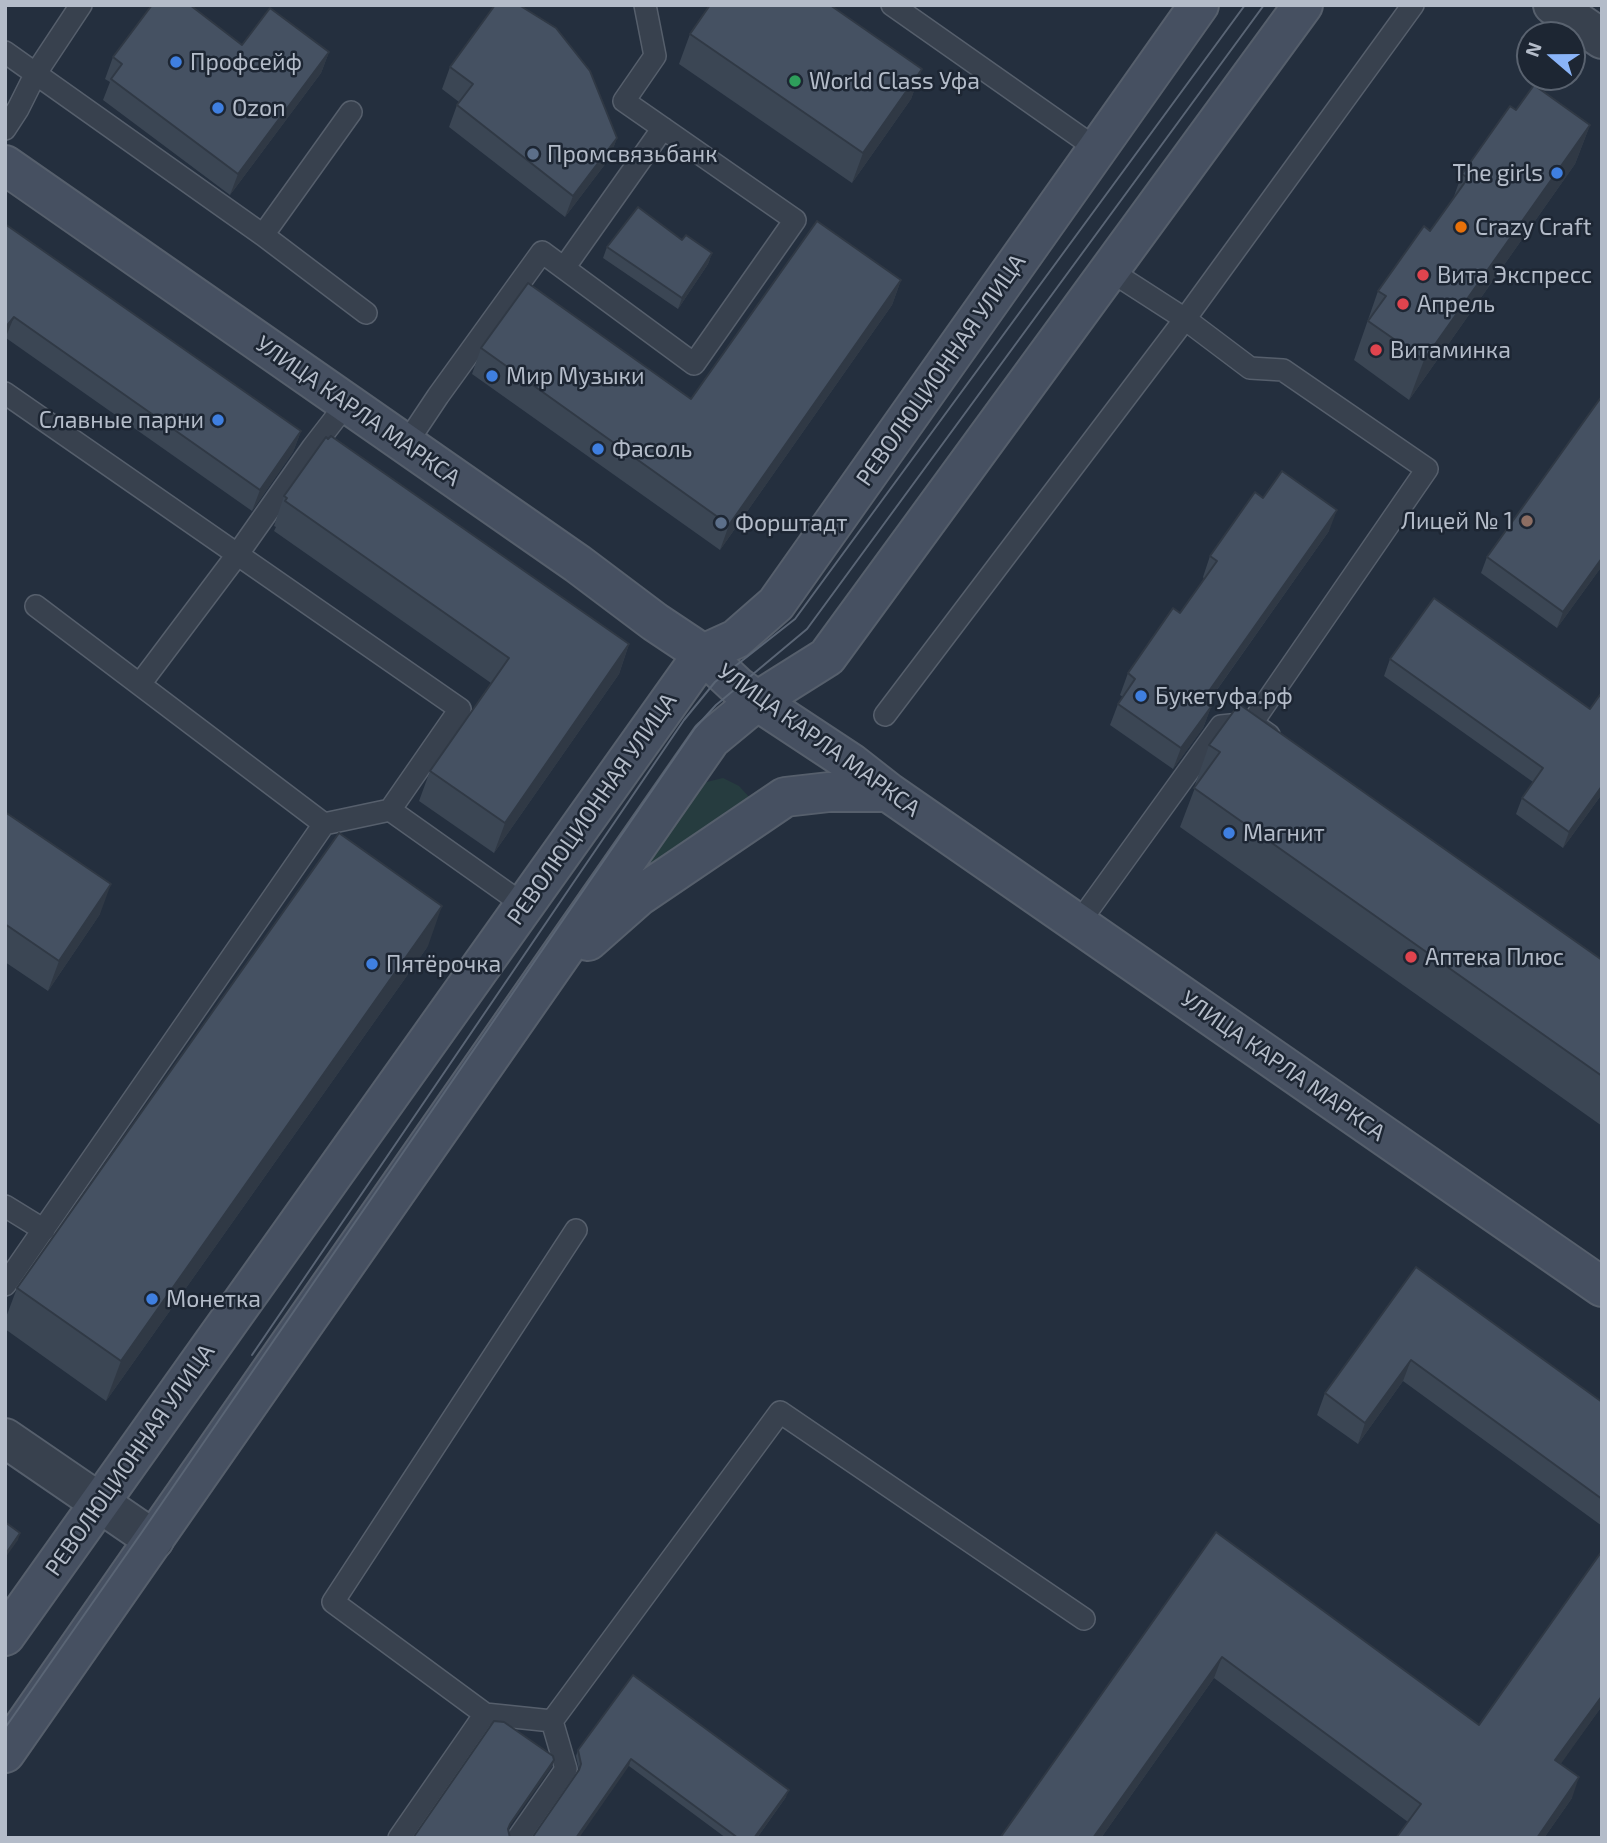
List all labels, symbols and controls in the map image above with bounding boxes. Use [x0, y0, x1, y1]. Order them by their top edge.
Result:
north arrow [1516, 21, 1586, 91]
text: N [1520, 39, 1546, 60]
place label: Профсейф [190, 48, 302, 76]
marker: Профсейф [168, 54, 184, 70]
place label: World Class Уфа [809, 67, 980, 95]
marker: World Class Уфа [787, 73, 803, 89]
place label: Ozon [232, 94, 285, 122]
marker: Ozon [210, 100, 226, 116]
place label: Промсвязьбанк [547, 140, 717, 168]
marker: Промсвязьбанк [525, 146, 541, 162]
place label: The girls [1453, 159, 1543, 187]
marker: The girls [1549, 165, 1565, 181]
place label: Crazy Craft [1475, 213, 1591, 241]
marker: Crazy Craft [1453, 219, 1469, 235]
street label: РЕВОЛЮЦИОННАЯ УЛИЦА [850, 249, 1032, 491]
place label: Вита Экспресс [1437, 261, 1592, 289]
marker: Вита Экспресс [1415, 267, 1431, 283]
place label: Апрель [1417, 290, 1495, 318]
marker: Апрель [1395, 296, 1411, 312]
street label: УЛИЦА КАРЛА МАРКСА [250, 330, 466, 492]
place label: Витаминка [1390, 336, 1511, 364]
marker: Витаминка [1368, 342, 1384, 358]
place label: Мир Музыки [506, 362, 644, 390]
marker: Мир Музыки [484, 368, 500, 384]
place label: Славные парни [39, 406, 204, 434]
marker: Славные парни [210, 412, 226, 428]
place label: Фасоль [612, 435, 692, 463]
marker: Фасоль [590, 441, 606, 457]
place label: Лицей № 1 [1401, 507, 1513, 535]
place label: Форштадт [735, 509, 848, 537]
marker: Лицей № 1 [1519, 513, 1535, 529]
marker: Форштадт [713, 515, 729, 531]
street label: УЛИЦА КАРЛА МАРКСА [712, 657, 926, 823]
place label: Букетуфа.рф [1155, 682, 1293, 710]
street label: РЕВОЛЮЦИОННАЯ УЛИЦА [501, 688, 683, 930]
marker: Букетуфа.рф [1133, 688, 1149, 704]
place label: Магнит [1243, 819, 1325, 847]
marker: Магнит [1221, 825, 1237, 841]
place label: Аптека Плюс [1425, 943, 1564, 971]
marker: Аптека Плюс [1403, 949, 1419, 965]
place label: Пятёрочка [386, 950, 501, 978]
marker: Пятёрочка [364, 956, 380, 972]
street label: УЛИЦА КАРЛА МАРКСА [1175, 985, 1391, 1147]
place label: Монетка [166, 1285, 261, 1313]
marker: Монетка [144, 1291, 160, 1307]
street label: РЕВОЛЮЦИОННАЯ УЛИЦА [39, 1339, 221, 1581]

